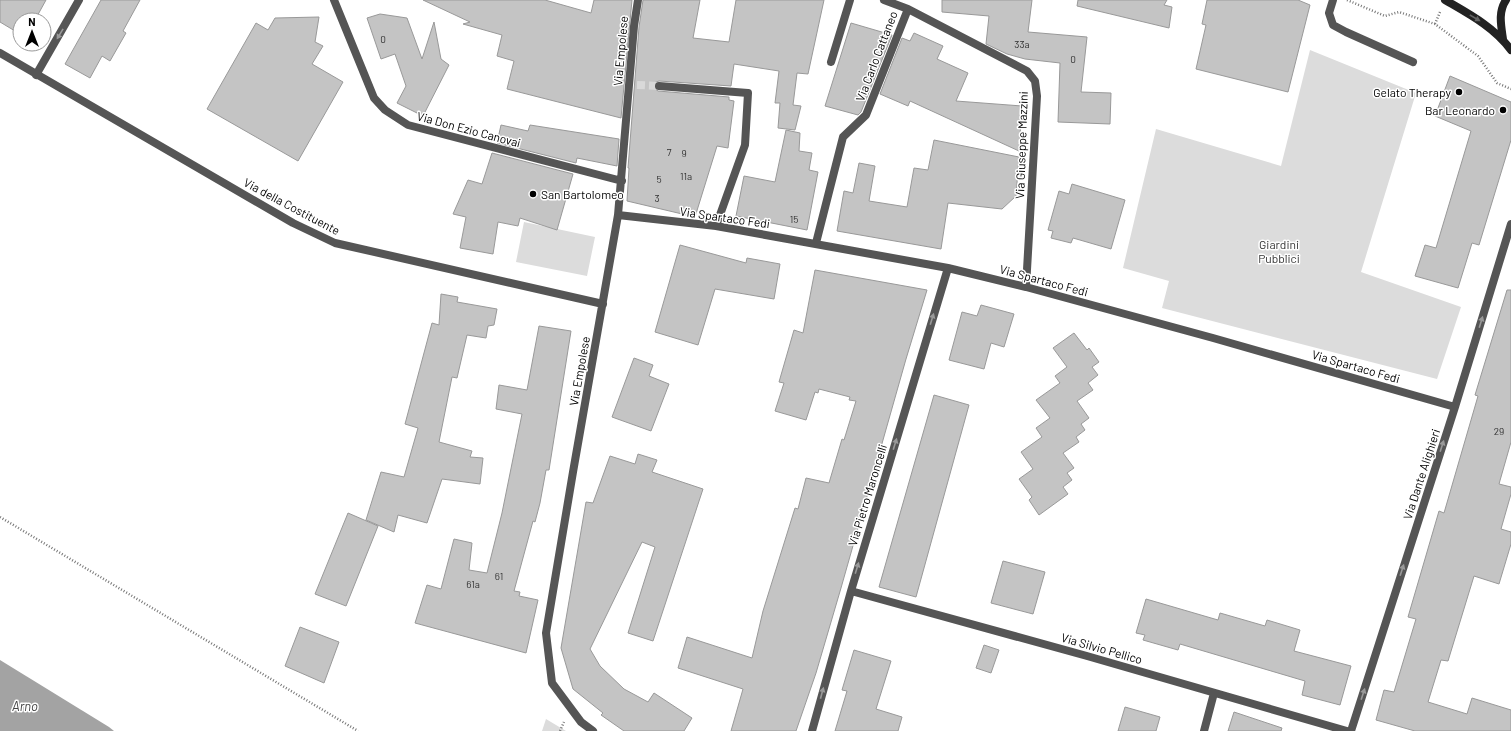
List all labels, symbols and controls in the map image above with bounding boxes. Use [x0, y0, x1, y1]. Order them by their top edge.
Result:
street label: Via Carlo Cattaneo [852, 9, 900, 103]
north arrow [12, 12, 52, 52]
one-way arrow [1469, 14, 1481, 21]
text: N [28, 15, 36, 28]
street label: Via Empolese [610, 15, 630, 87]
one-way arrow [56, 28, 63, 40]
house number: 0 [380, 33, 386, 45]
house number: 33a [1014, 38, 1030, 50]
house number: 0 [1070, 53, 1076, 65]
place label: Gelato Therapy [1373, 85, 1451, 99]
marker: Gelato Therapy [1454, 87, 1464, 97]
street label: Via Giuseppe Mazzini [1012, 91, 1030, 199]
place label: Bar Leonardo [1425, 103, 1495, 117]
marker: Bar Leonardo [1498, 105, 1508, 115]
street label: Via Don Ezio Canovai [416, 108, 522, 150]
house number: 7 [667, 146, 672, 158]
house number: 9 [681, 147, 687, 159]
house number: 11a [680, 170, 692, 182]
house number: 5 [656, 173, 662, 185]
street label: Via della Costituente [242, 175, 342, 237]
place label: San Bartolomeo [541, 187, 624, 201]
marker: San Bartolomeo [528, 189, 538, 199]
house number: 3 [654, 192, 660, 204]
street label: Via Spartaco Fedi [679, 204, 771, 230]
house number: 15 [790, 213, 798, 225]
park label: Giardini Pubblici [1258, 237, 1300, 265]
street label: Via Spartaco Fedi [998, 261, 1090, 299]
one-way arrow [929, 313, 935, 325]
one-way arrow [1478, 316, 1484, 328]
street label: Via Empolese [566, 335, 592, 407]
street label: Via Spartaco Fedi [1310, 347, 1402, 385]
house number: 29 [1494, 425, 1504, 437]
street label: Via Dante Alighieri [1400, 427, 1442, 521]
one-way arrow [892, 437, 898, 449]
one-way arrow [1439, 440, 1445, 452]
street label: Via Pietro Maroncelli [845, 442, 889, 548]
one-way arrow [854, 562, 860, 574]
one-way arrow [1400, 564, 1406, 576]
house number: 61 [495, 570, 503, 582]
house number: 61a [466, 578, 480, 590]
street label: Via Silvio Pellico [1060, 630, 1144, 666]
one-way arrow [820, 687, 826, 700]
one-way arrow [1360, 688, 1366, 700]
water label: Arno [12, 698, 38, 714]

